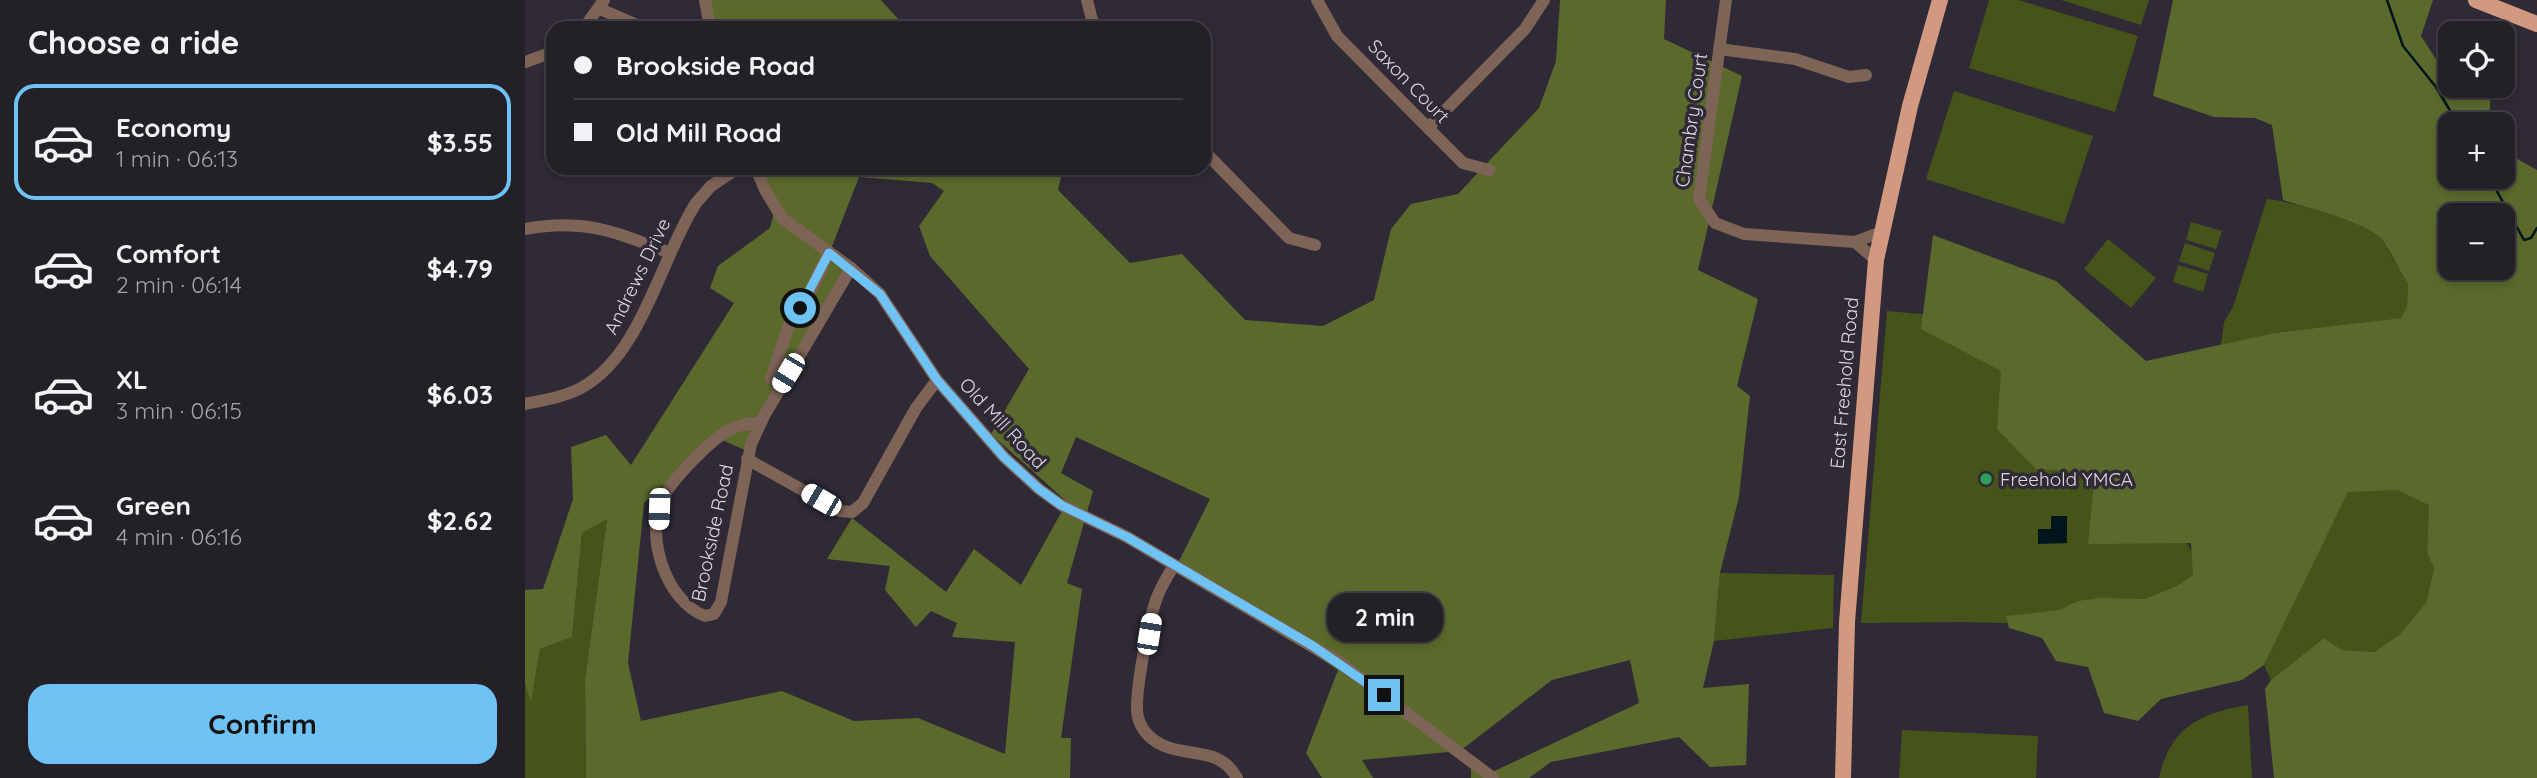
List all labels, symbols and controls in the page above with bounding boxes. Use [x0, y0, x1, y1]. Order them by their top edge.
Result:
map controls [2438, 21, 2515, 280]
button: locate [2438, 21, 2515, 98]
text: Choose a ride [28, 22, 240, 62]
street label: Saxon Court [1363, 34, 1455, 128]
text: Brookside Road [616, 49, 815, 82]
street label: Chambry Court [1670, 51, 1712, 189]
icon: car [32, 111, 95, 174]
text: Economy [116, 111, 231, 144]
button: + [2438, 112, 2515, 189]
text: Old Mill Road [616, 116, 781, 149]
text: $3.55 [427, 126, 493, 159]
text: 1 min · 06:13 [116, 144, 238, 173]
button: − [2438, 203, 2515, 280]
street label: Andrews Drive [598, 214, 676, 338]
icon: car [32, 237, 95, 300]
text: Comfort [116, 237, 221, 270]
text: $4.79 [427, 252, 493, 285]
text: 2 min · 06:14 [116, 270, 242, 299]
route start [784, 292, 816, 324]
street label: East Freehold Road [1825, 296, 1863, 470]
car [769, 350, 808, 396]
icon: car [32, 363, 95, 426]
text: XL [116, 363, 148, 396]
street label: Old Mill Road [955, 372, 1051, 474]
text: $6.03 [427, 378, 493, 411]
text: 3 min · 06:15 [116, 396, 242, 425]
street label: Brookside Road [686, 462, 738, 604]
place label: Freehold YMCA [2000, 467, 2133, 491]
marker: Freehold YMCA [1978, 471, 1994, 487]
car [798, 480, 845, 520]
car [648, 488, 671, 530]
icon: car [32, 489, 95, 552]
text: Green [116, 489, 191, 522]
text: $2.62 [427, 504, 493, 537]
text: 4 min · 06:16 [116, 522, 242, 551]
callout: 2 min [1326, 594, 1442, 642]
text: 2 min [1355, 603, 1415, 632]
car [1136, 612, 1163, 656]
route end [1368, 679, 1400, 711]
button: Confirm [28, 684, 497, 764]

